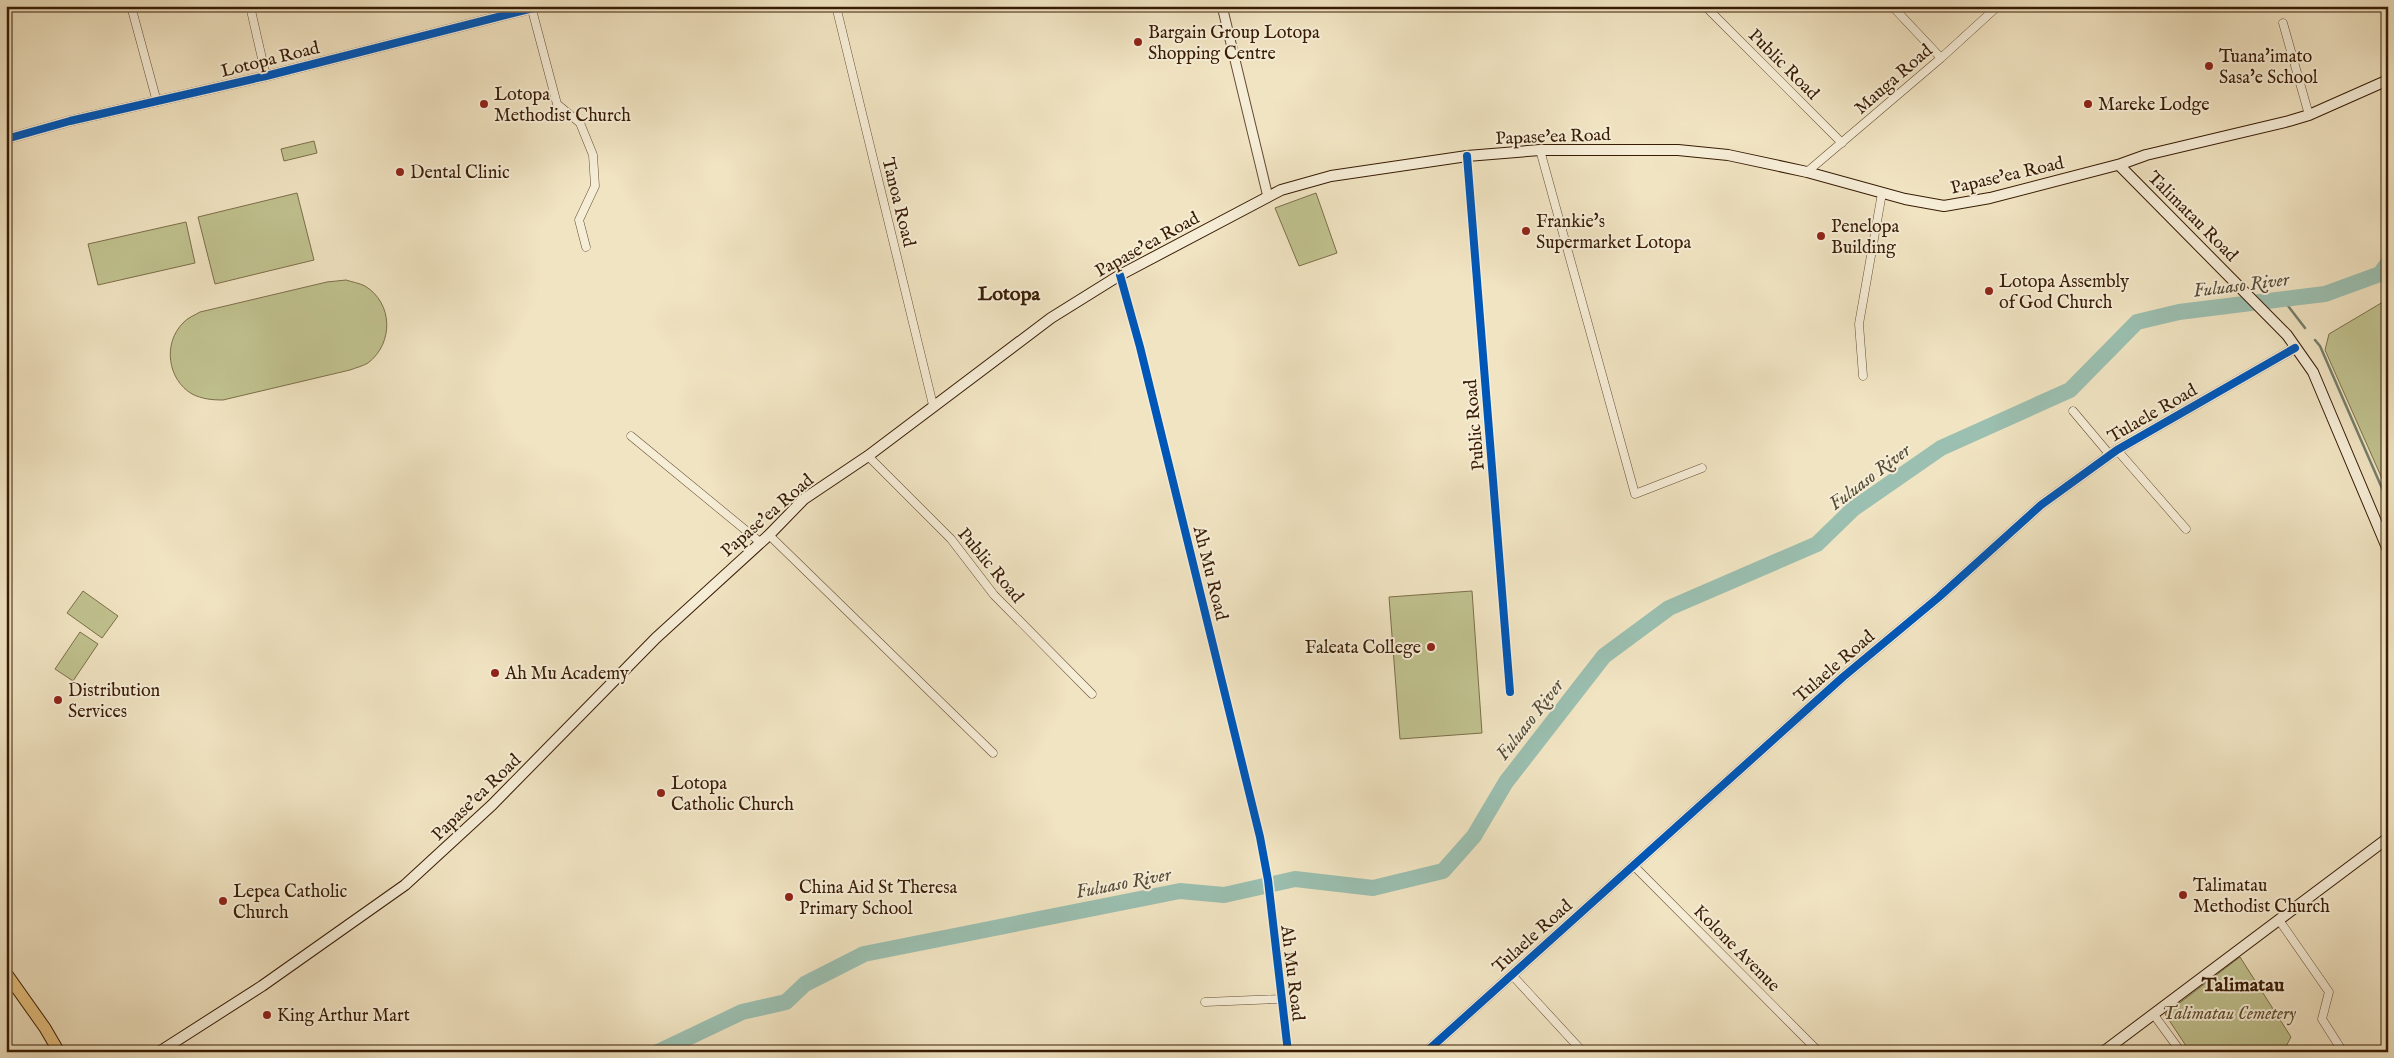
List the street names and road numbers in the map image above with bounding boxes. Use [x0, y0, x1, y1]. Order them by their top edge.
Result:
street label: Public Road [1743, 25, 1824, 106]
street label: Lotopa Road [219, 37, 322, 84]
street label: Mauga Road [1850, 40, 1938, 120]
street label: Papase'ea Road [1495, 124, 1612, 151]
street label: Papase'ea Road [1948, 152, 2067, 201]
street label: Tanoa Road [875, 155, 920, 250]
street label: Talimatau Road [2142, 167, 2242, 267]
street label: Papase'ea Road [1092, 207, 1204, 283]
street label: Public Road [1460, 378, 1491, 471]
street label: Tulaele Road [2104, 379, 2202, 449]
street label: Papase'ea Road [717, 469, 819, 563]
street label: Ah Mu Road [1186, 523, 1232, 623]
street label: Public Road [952, 524, 1028, 609]
street label: Tulaele Road [1790, 626, 1880, 708]
street label: Papase'ea Road [427, 749, 527, 846]
street label: Tulaele Road [1488, 895, 1578, 979]
street label: Kolone Avenue [1688, 901, 1784, 997]
street label: Ah Mu Road [1274, 923, 1309, 1023]

